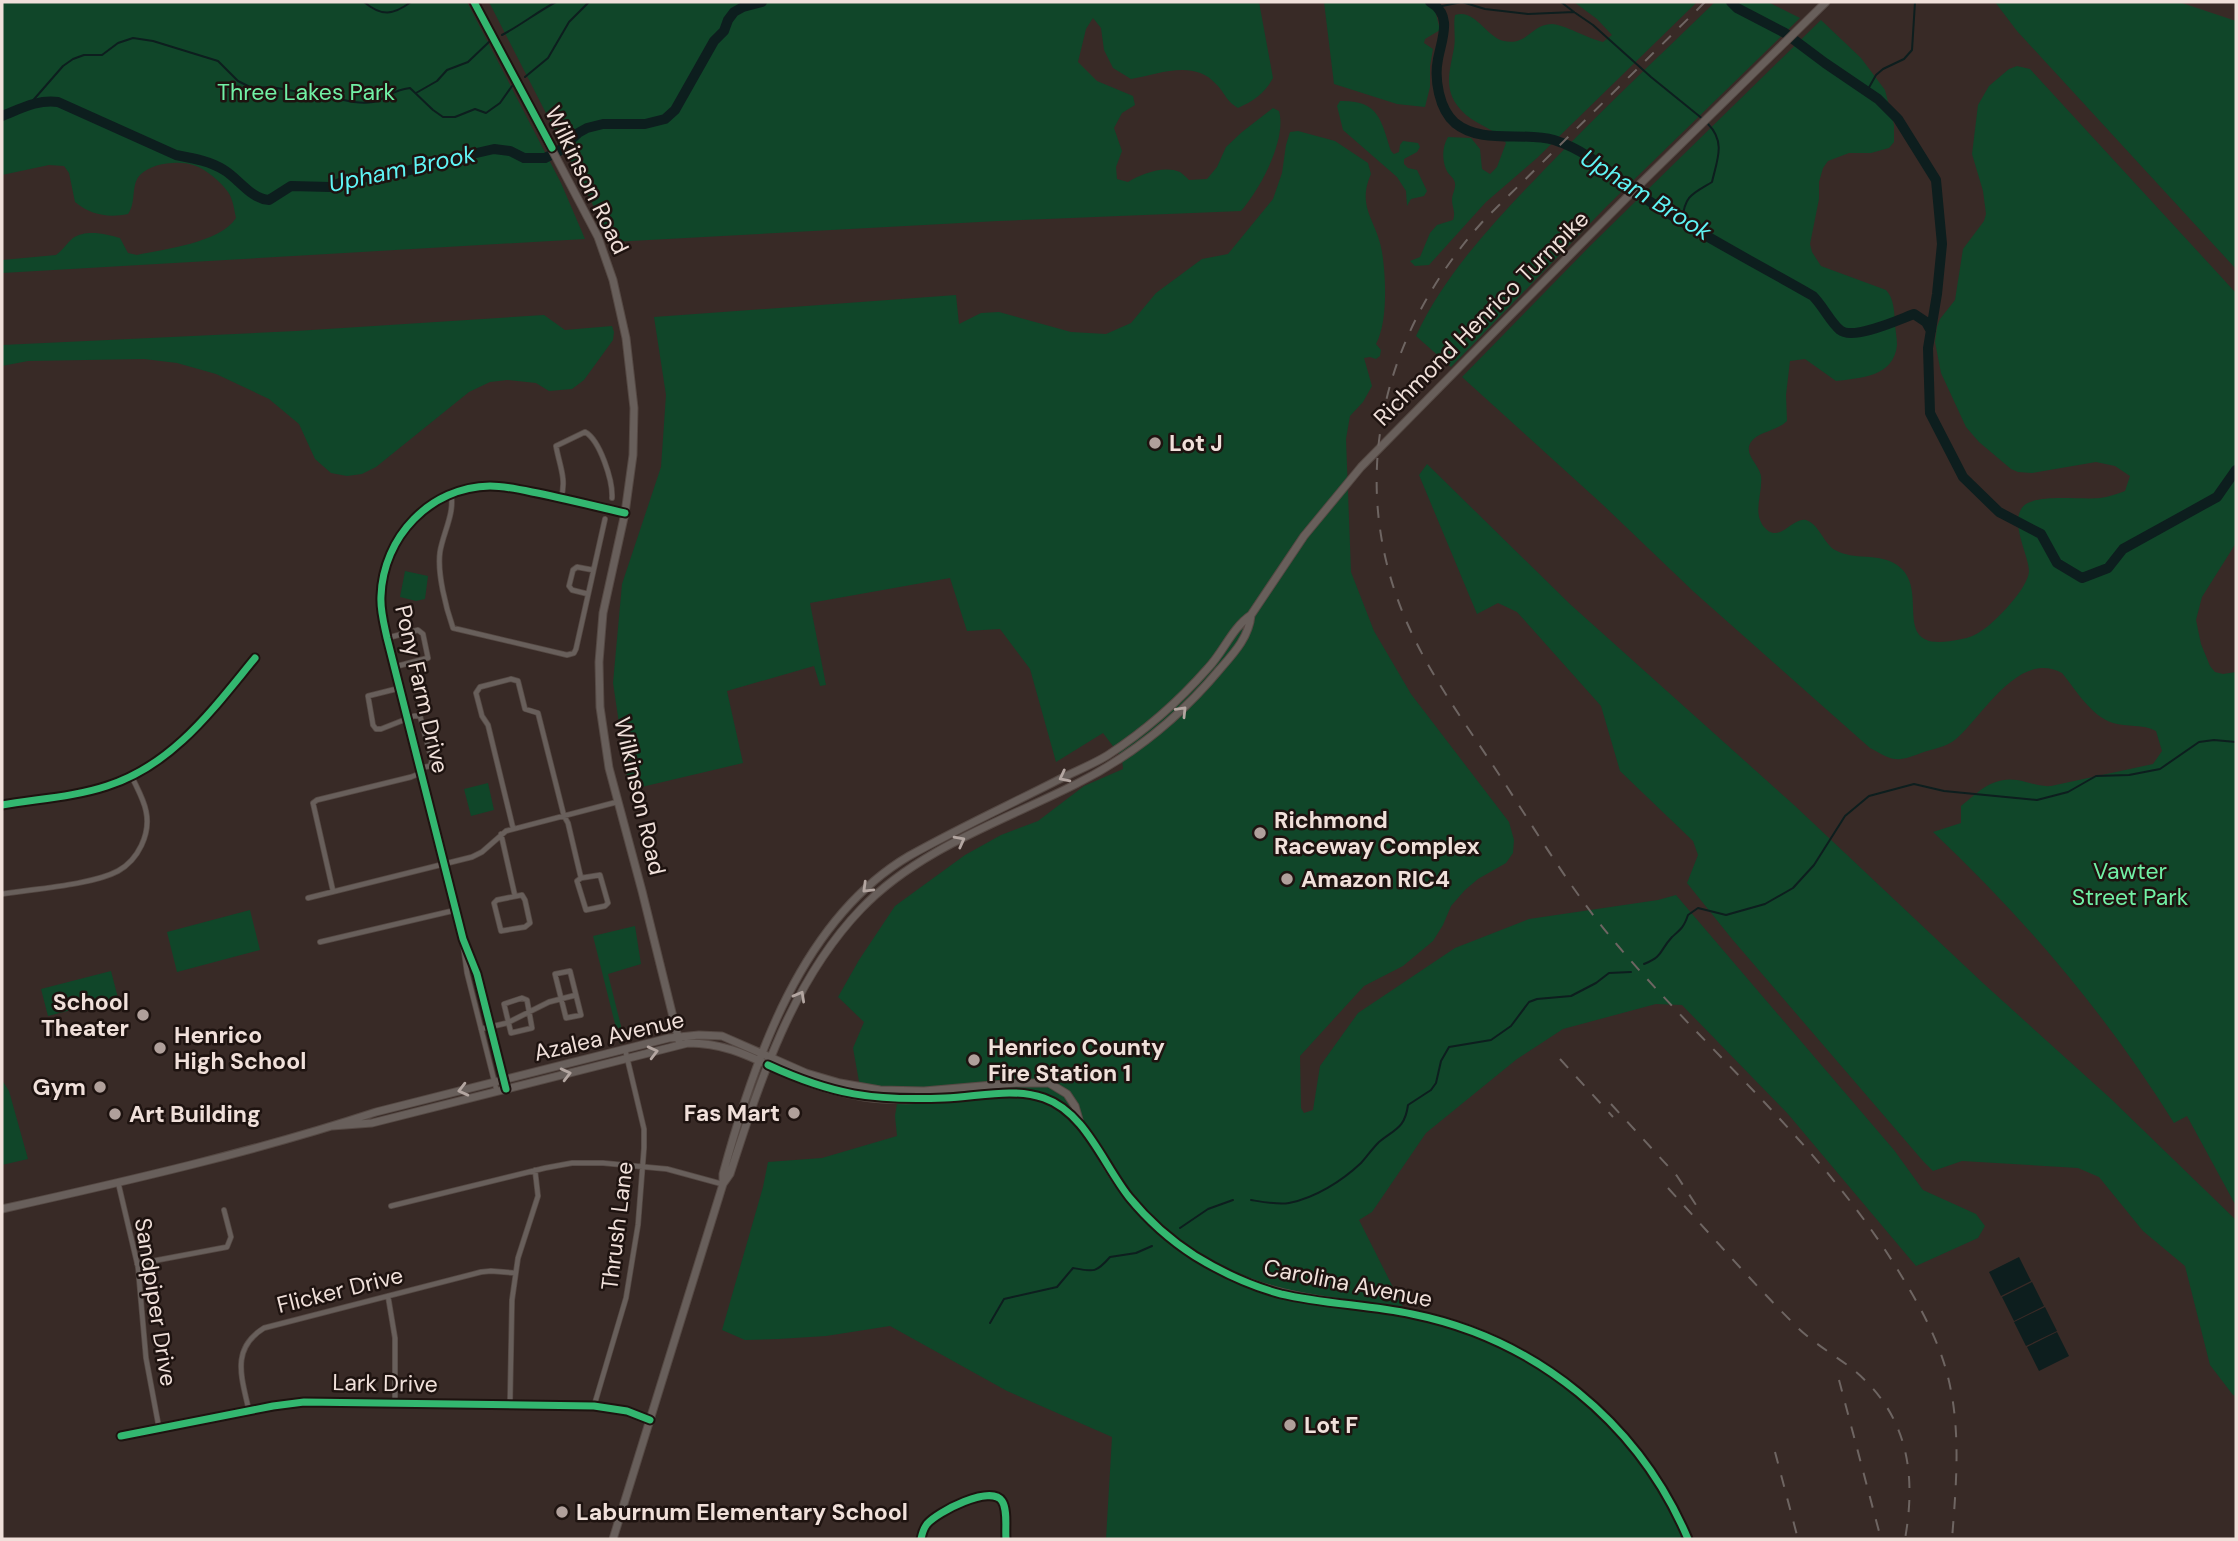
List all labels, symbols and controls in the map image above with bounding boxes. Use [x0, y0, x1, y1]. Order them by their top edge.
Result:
park label: Three Lakes Park [217, 77, 395, 107]
street label: Wilkinson Road [538, 101, 636, 259]
water label: Upham Brook [326, 138, 479, 199]
water label: Upham Brook [1575, 142, 1718, 248]
street label: Richmond Henrico Turnpike [1367, 204, 1595, 432]
place label: Lot J [1169, 428, 1223, 458]
marker: Lot J [1147, 435, 1163, 451]
street label: Pony Farm Drive [388, 602, 456, 776]
one-way arrow [1173, 706, 1186, 719]
street label: Wilkinson Road [607, 714, 673, 878]
one-way arrow [1059, 768, 1071, 782]
place label: Richmond Raceway Complex [1274, 805, 1480, 861]
marker: Richmond Raceway Complex [1252, 825, 1268, 841]
one-way arrow [953, 835, 965, 849]
park label: Vawter Street Park [2072, 856, 2189, 912]
place label: Amazon RIC4 [1301, 864, 1450, 894]
marker: Amazon RIC4 [1279, 871, 1295, 887]
one-way arrow [862, 880, 875, 893]
place label: School Theater [41, 987, 129, 1043]
one-way arrow [792, 990, 805, 1003]
street label: Azalea Avenue [531, 1004, 687, 1068]
marker: School Theater [135, 1007, 151, 1023]
place label: Henrico High School [174, 1020, 306, 1076]
place label: Henrico County Fire Station 1 [988, 1032, 1165, 1088]
marker: Henrico High School [152, 1040, 168, 1056]
one-way arrow [647, 1046, 659, 1060]
marker: Henrico County Fire Station 1 [966, 1052, 982, 1068]
one-way arrow [560, 1068, 572, 1082]
place label: Gym [33, 1072, 86, 1102]
marker: Gym [92, 1079, 108, 1095]
one-way arrow [458, 1082, 470, 1096]
place label: Fas Mart [684, 1098, 780, 1128]
place label: Art Building [129, 1099, 261, 1129]
marker: Fas Mart [786, 1105, 802, 1121]
marker: Art Building [107, 1106, 123, 1122]
street label: Thrush Lane [594, 1160, 640, 1292]
street label: Sandpiper Drive [128, 1216, 184, 1388]
street label: Carolina Avenue [1261, 1252, 1435, 1314]
street label: Flicker Drive [274, 1260, 406, 1320]
street label: Lark Drive [332, 1367, 438, 1399]
place label: Lot F [1304, 1410, 1358, 1440]
marker: Lot F [1282, 1417, 1298, 1433]
place label: Laburnum Elementary School [576, 1497, 908, 1527]
marker: Laburnum Elementary School [554, 1504, 570, 1520]

